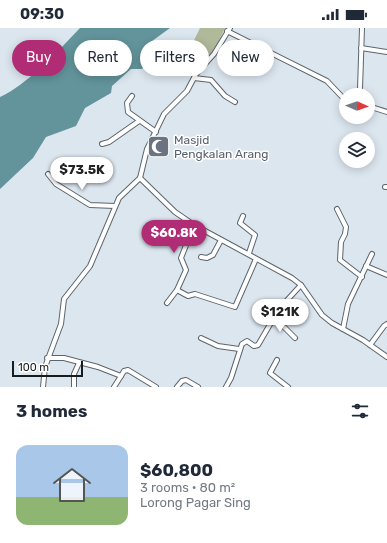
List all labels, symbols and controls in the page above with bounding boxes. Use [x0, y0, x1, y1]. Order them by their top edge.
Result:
text: 09:30 [20, 5, 64, 23]
chip: Buy [12, 40, 66, 76]
chip: Rent [74, 40, 132, 76]
chip: Filters [140, 40, 209, 76]
chip: New [217, 40, 274, 76]
north arrow [339, 88, 375, 124]
map controls [339, 88, 375, 168]
button: layers [339, 132, 375, 168]
place label: Masjid Pengkalan Arang [174, 133, 268, 161]
mosque icon: Masjid Pengkalan Arang [145, 134, 171, 160]
pin: $73.5K [49, 157, 115, 191]
text: $73.5K [59, 162, 105, 177]
pin: $60.8K [141, 220, 207, 254]
text: $60.8K [151, 225, 197, 240]
pin: $121K [252, 299, 308, 333]
text: $121K [261, 304, 299, 319]
scale bar [12, 359, 83, 378]
text: 100 m [18, 361, 49, 374]
icon: filters [349, 400, 371, 422]
text: 3 homes [16, 401, 87, 421]
text: $60,800 [140, 460, 213, 480]
icon: home [48, 461, 96, 509]
text: 3 rooms · 80 m² [140, 480, 235, 495]
text: Lorong Pagar Sing [140, 495, 251, 510]

